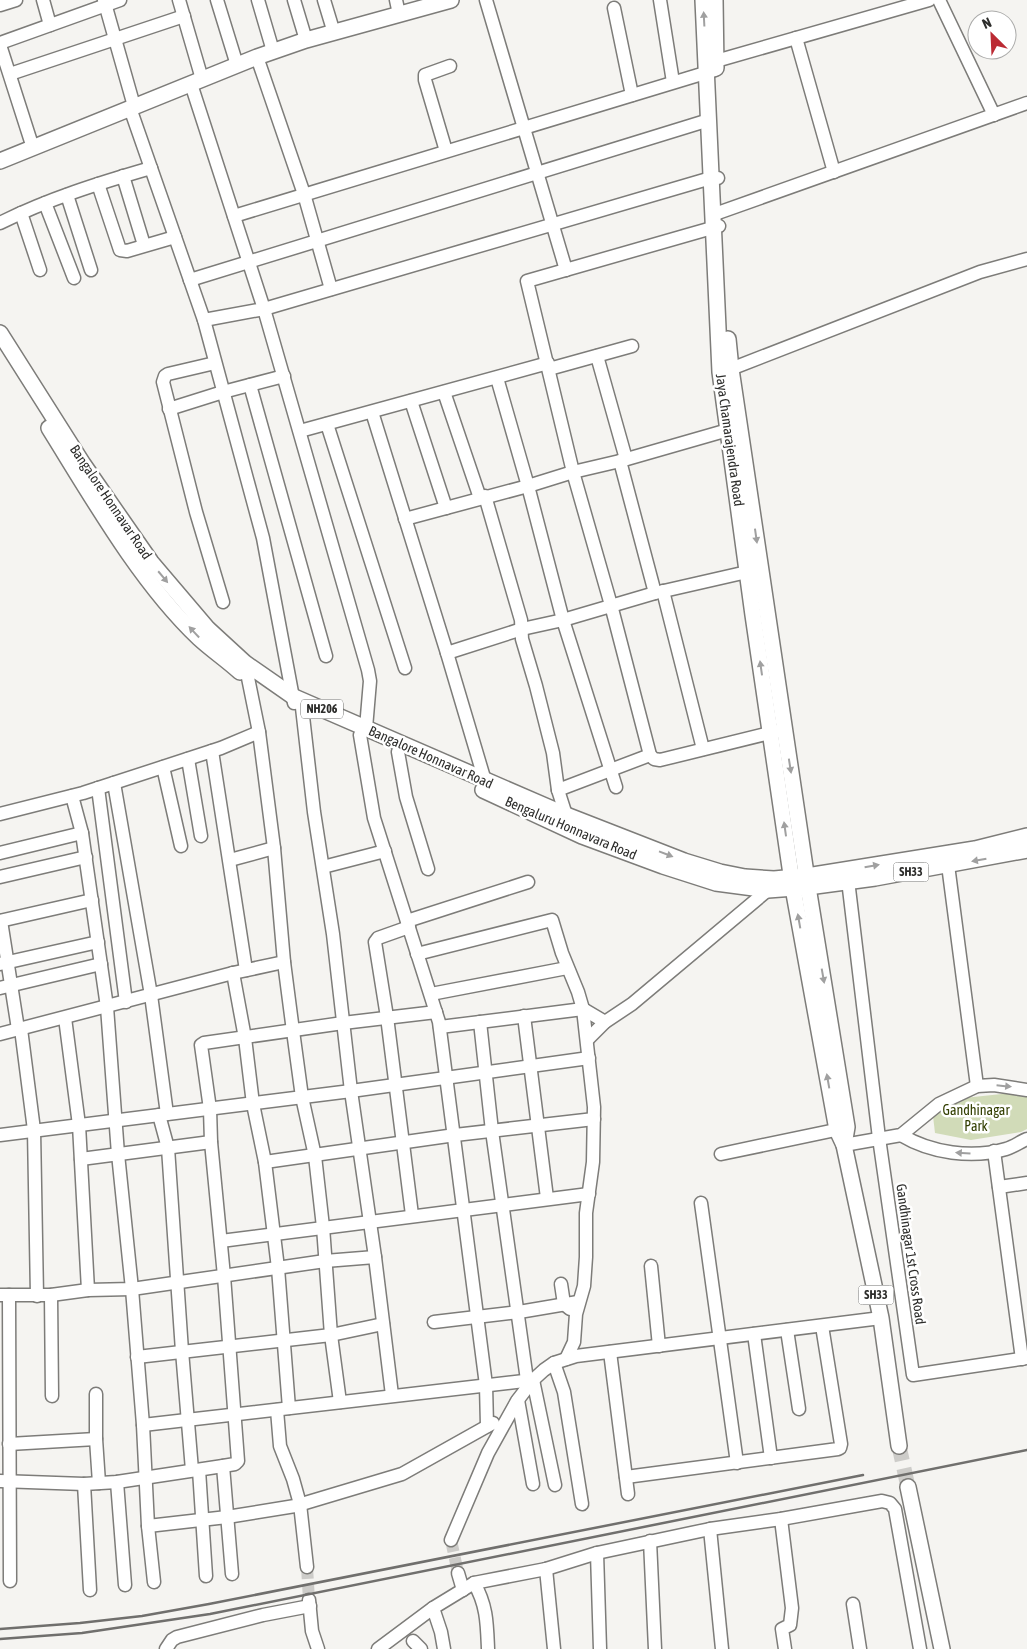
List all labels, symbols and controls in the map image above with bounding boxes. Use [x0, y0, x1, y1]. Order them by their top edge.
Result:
north arrow [967, 10, 1017, 60]
one-way arrow [699, 11, 707, 27]
text: N [980, 14, 994, 32]
street label: Jaya Chamarajendra Road [713, 373, 747, 507]
street label: Bangalore Honnavar Road [67, 442, 155, 562]
one-way arrow [752, 529, 760, 545]
one-way arrow [158, 570, 169, 583]
one-way arrow [188, 626, 200, 638]
one-way arrow [757, 660, 765, 676]
road number: NH206 [301, 700, 343, 719]
street label: Bangalore Honnavar Road [366, 722, 496, 792]
one-way arrow [786, 759, 794, 775]
street label: Bengaluru Honnavara Road [503, 793, 639, 863]
one-way arrow [780, 821, 788, 837]
one-way arrow [659, 850, 673, 858]
one-way arrow [971, 857, 987, 865]
one-way arrow [864, 862, 880, 870]
road number: SH33 [894, 862, 928, 882]
one-way arrow [795, 913, 803, 929]
one-way arrow [819, 968, 827, 984]
one-way arrow [824, 1074, 832, 1089]
one-way arrow [997, 1082, 1013, 1090]
park label: Gandhinagar Park [942, 1102, 1010, 1134]
one-way arrow [955, 1149, 971, 1157]
street label: Gandhinagar 1st Cross Road [893, 1183, 929, 1325]
road number: SH33 [858, 1286, 894, 1304]

